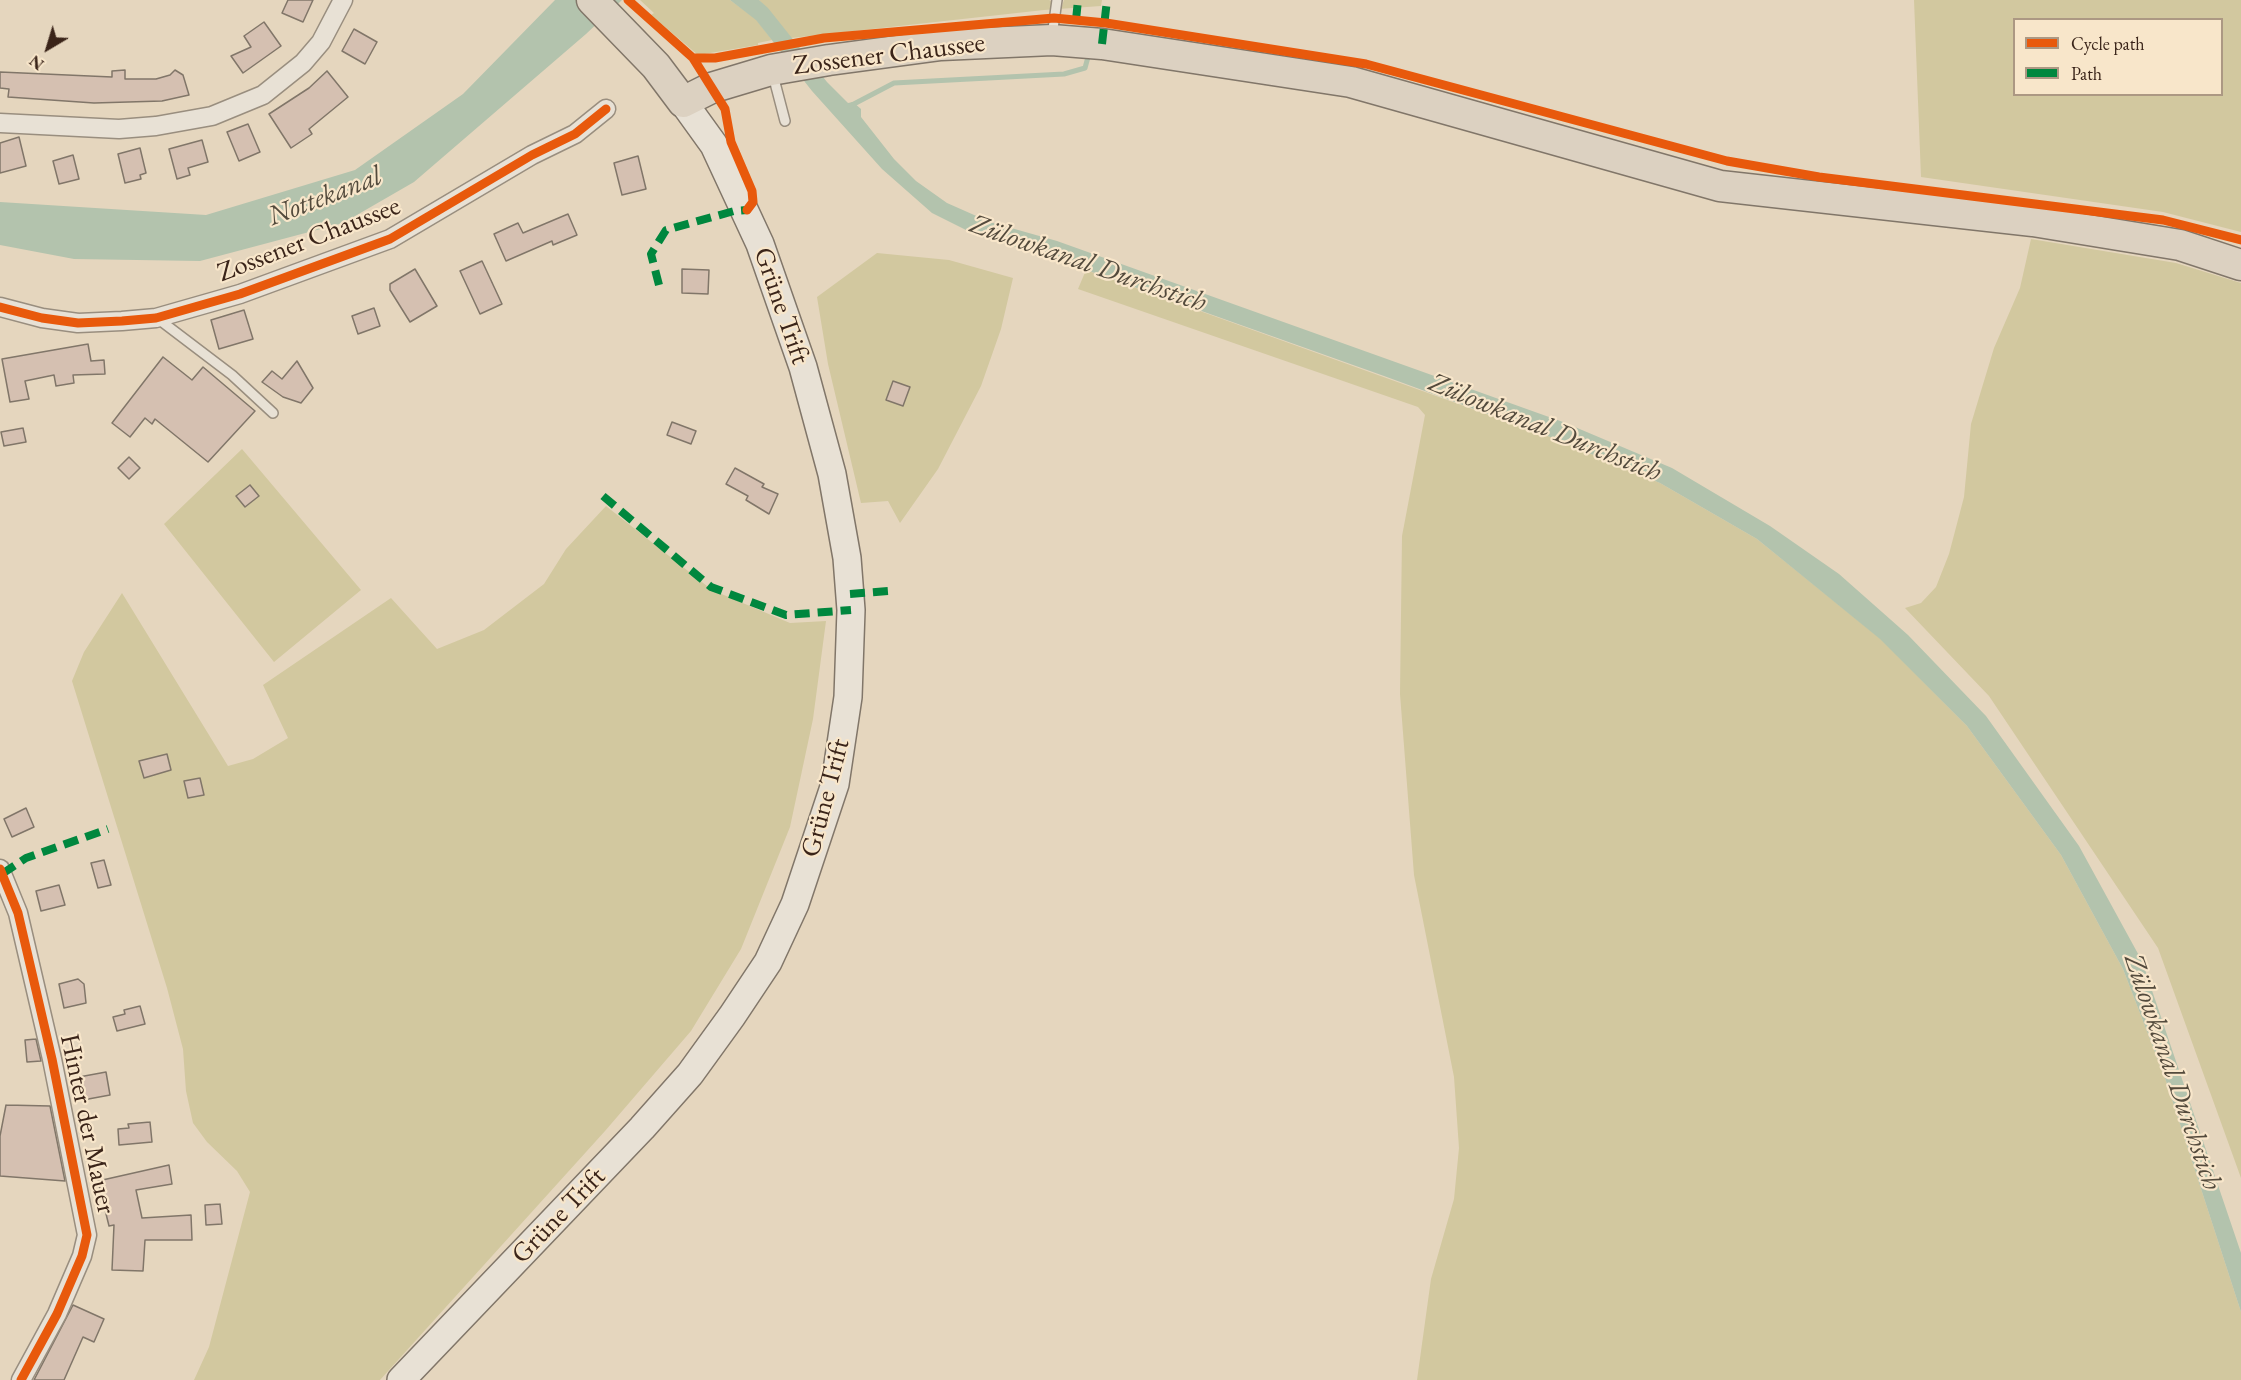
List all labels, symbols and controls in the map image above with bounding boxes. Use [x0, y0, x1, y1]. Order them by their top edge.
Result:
north arrow [18, 18, 78, 78]
legend [2013, 18, 2223, 96]
street label: Zossener Chaussee [791, 27, 987, 83]
text: Cycle path [2071, 32, 2145, 55]
text: N [25, 50, 48, 75]
text: Path [2071, 62, 2102, 85]
water label: Nottekanal [263, 160, 387, 234]
street label: Zossener Chaussee [213, 190, 405, 290]
water label: Zülowkanal Durchstich [965, 208, 1211, 320]
street label: Grüne Trift [746, 243, 816, 369]
water label: Zülowkanal Durchstich [1424, 366, 1666, 490]
street label: Grüne Trift [795, 735, 857, 861]
water label: Zülowkanal Durchstich [2116, 949, 2228, 1195]
street label: Hinter der Mauer [52, 1031, 122, 1217]
street label: Grüne Trift [505, 1161, 613, 1271]

